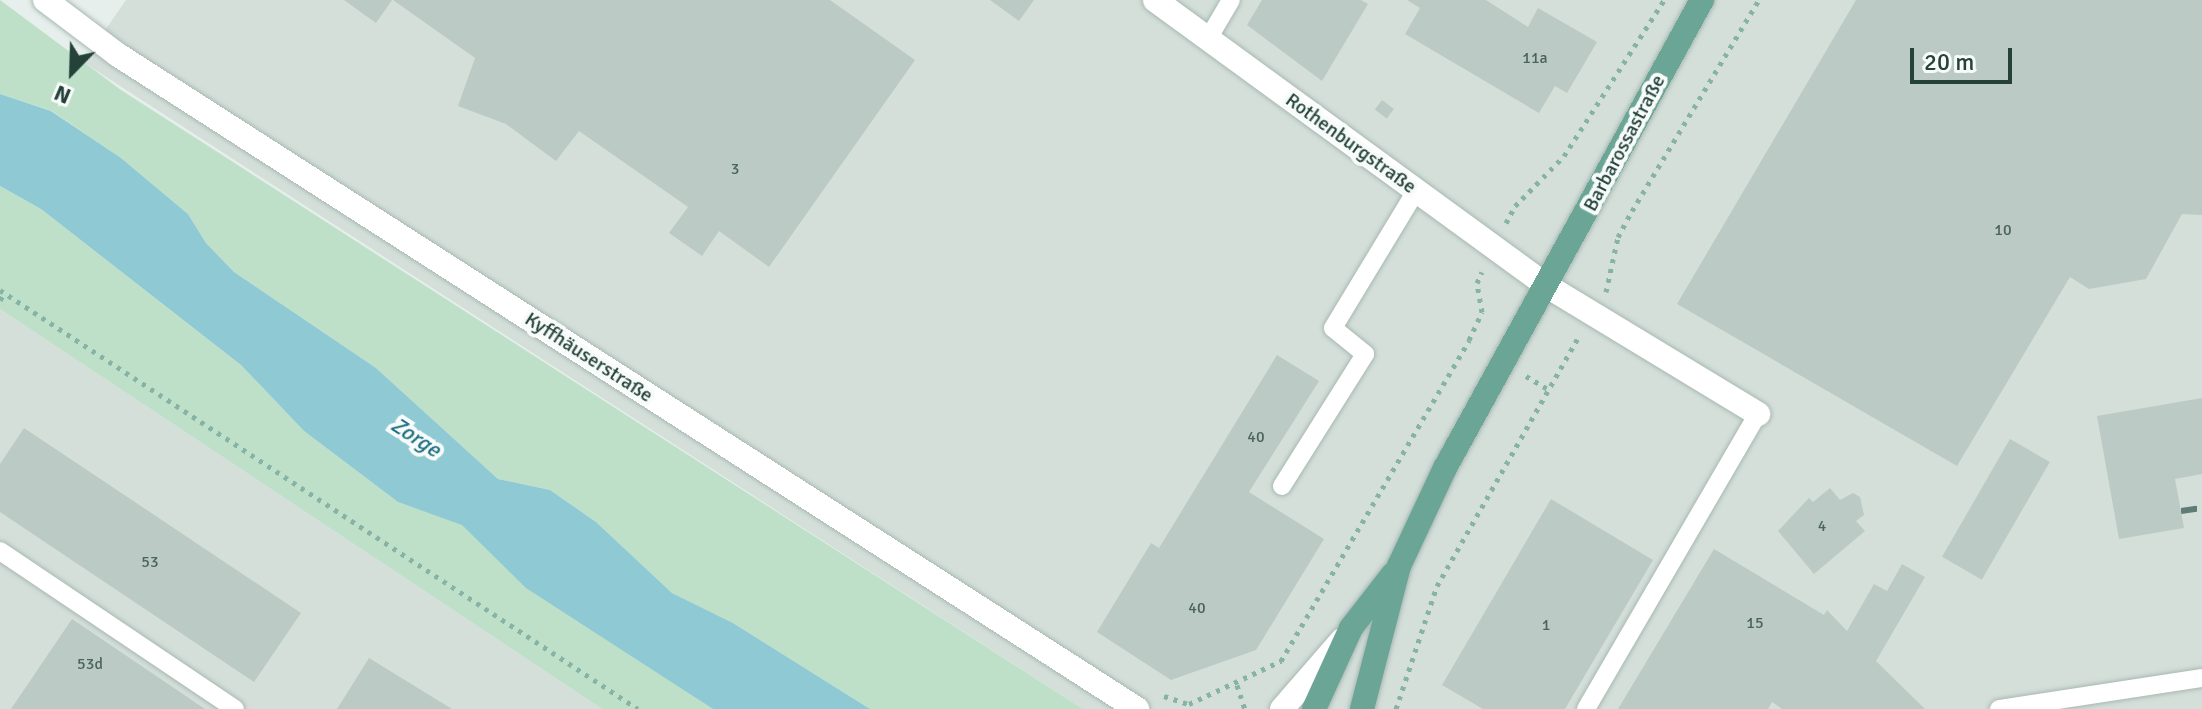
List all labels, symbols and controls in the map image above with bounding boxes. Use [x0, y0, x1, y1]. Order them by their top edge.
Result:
north arrow [32, 32, 112, 112]
scale bar [1914, 32, 2016, 82]
text: 20 m [1924, 47, 1974, 77]
house number: 11a [1522, 48, 1548, 68]
street label: Barbarossastraße [1578, 71, 1670, 215]
text: N [50, 79, 75, 110]
street label: Rothenburgstraße [1281, 88, 1421, 198]
house number: 3 [731, 159, 739, 179]
house number: 10 [1994, 220, 2012, 240]
street label: Kyffhäuserstraße [520, 307, 658, 407]
water label: Zorge [386, 411, 446, 463]
house number: 40 [1247, 427, 1265, 447]
house number: 4 [1818, 516, 1826, 536]
house number: 53 [141, 552, 159, 572]
house number: 40 [1188, 598, 1206, 618]
house number: 15 [1746, 613, 1764, 633]
house number: 1 [1542, 615, 1550, 635]
house number: 53d [77, 654, 103, 674]

